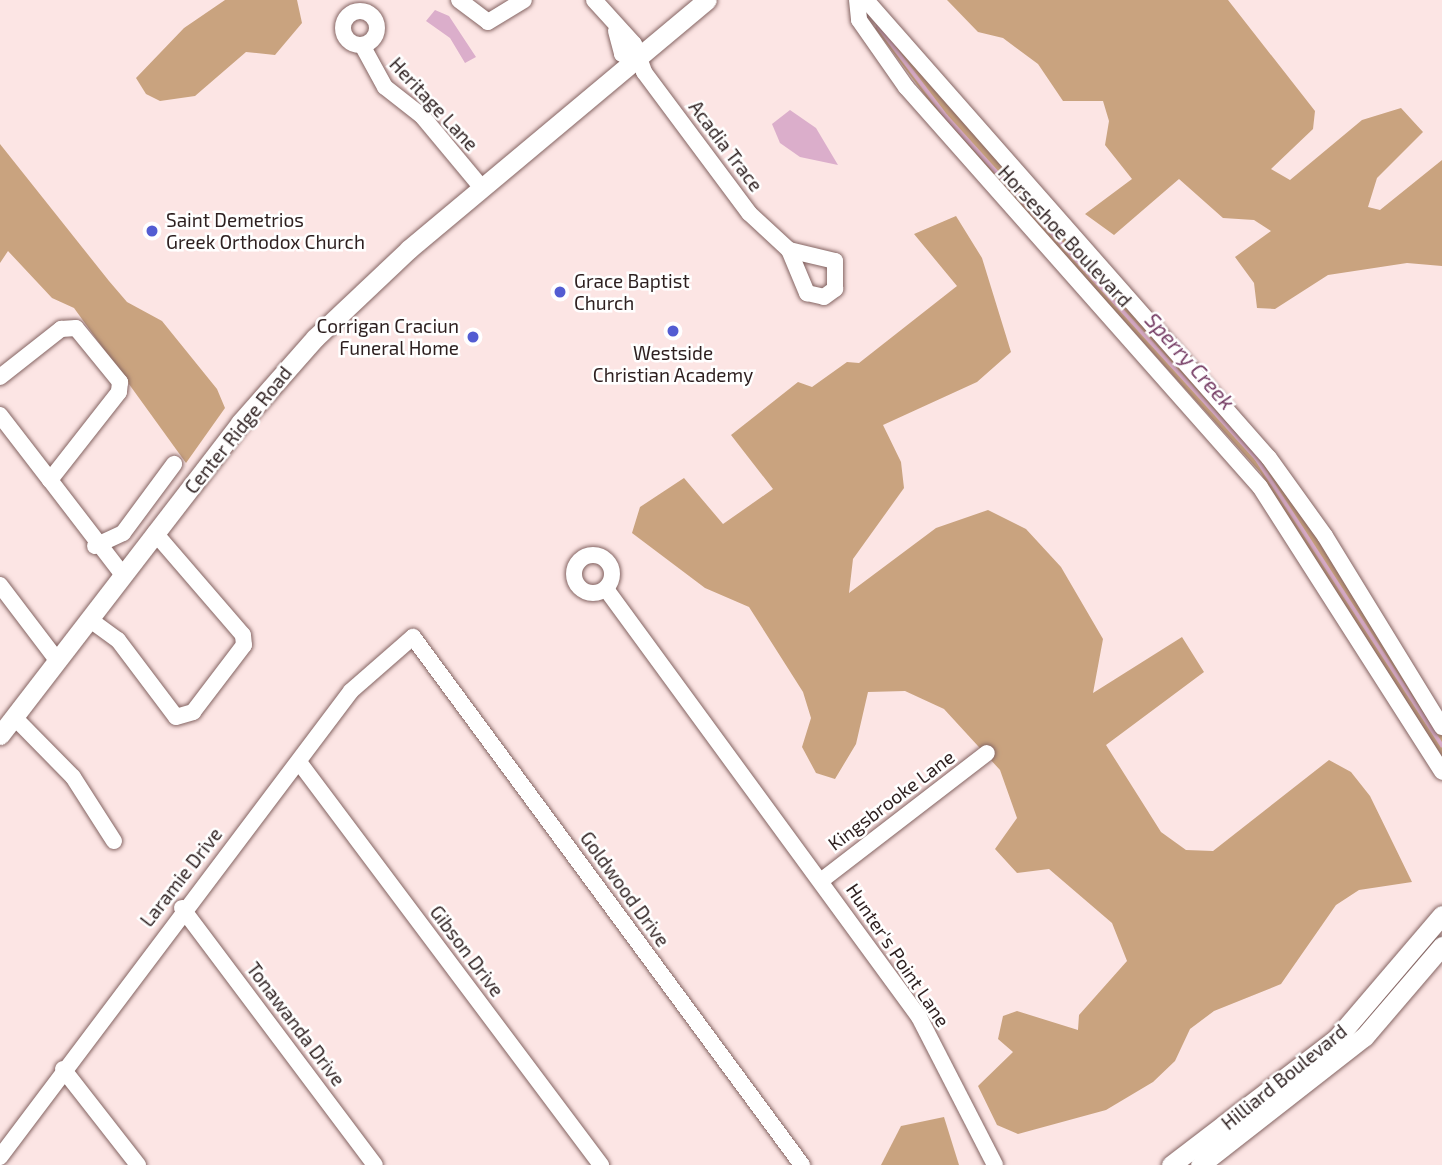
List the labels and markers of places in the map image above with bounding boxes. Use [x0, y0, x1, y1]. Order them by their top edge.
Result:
place label: Saint Demetrios Greek Orthodox Church [166, 209, 365, 253]
marker: Saint Demetrios Greek Orthodox Church [144, 223, 160, 239]
place label: Grace Baptist Church [574, 270, 690, 314]
marker: Grace Baptist Church [552, 284, 568, 300]
place label: Corrigan Craciun Funeral Home [316, 315, 459, 359]
marker: Westside Christian Academy [665, 323, 681, 339]
marker: Corrigan Craciun Funeral Home [465, 329, 481, 345]
place label: Westside Christian Academy [593, 342, 753, 386]

